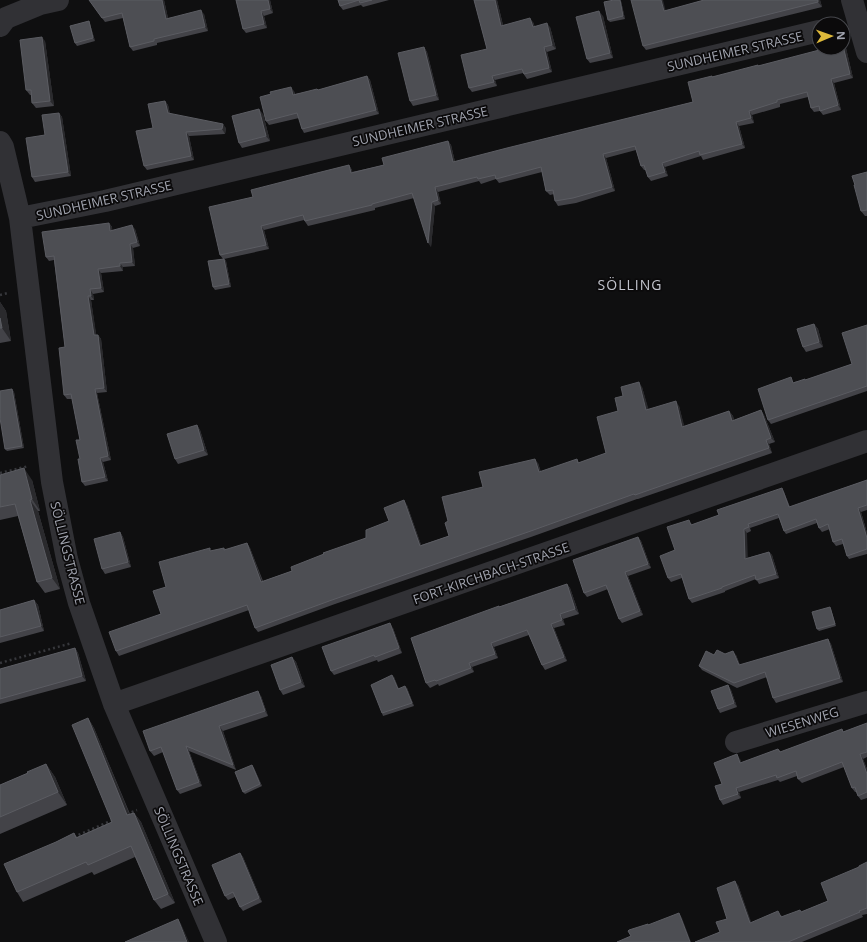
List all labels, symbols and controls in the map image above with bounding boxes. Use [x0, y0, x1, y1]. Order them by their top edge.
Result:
north arrow [811, 16, 851, 56]
street label: SUNDHEIMER STRASSE [665, 27, 805, 75]
text: N [834, 31, 849, 40]
street label: SUNDHEIMER STRASSE [350, 102, 490, 150]
street label: SUNDHEIMER STRASSE [34, 176, 174, 224]
district label: SÖLLING [598, 275, 662, 294]
street label: SÖLLINGSTRASSE [46, 500, 90, 606]
street label: FORT-KIRCHBACH-STRASSE [410, 538, 572, 608]
street label: WIESENWEG [763, 702, 841, 742]
street label: SÖLLINGSTRASSE [150, 804, 208, 908]

